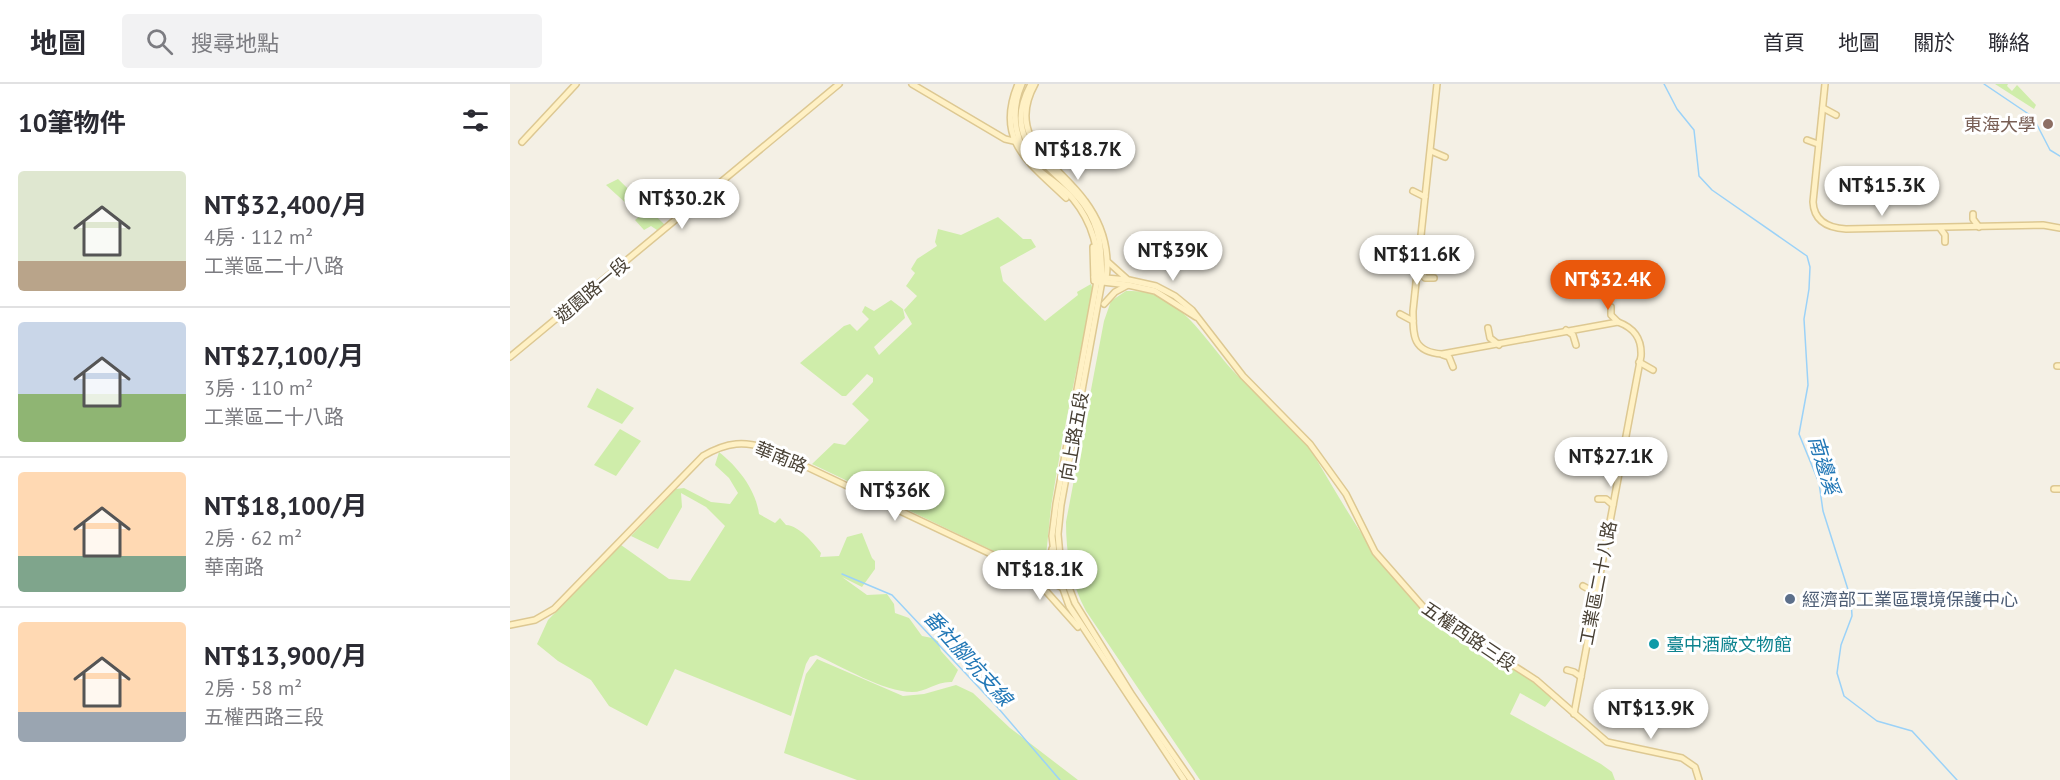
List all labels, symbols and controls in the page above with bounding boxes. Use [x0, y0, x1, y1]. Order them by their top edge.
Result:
search box [122, 14, 542, 68]
text: 地圖 [30, 24, 86, 61]
icon: search [143, 25, 176, 58]
text: 搜尋地點 [191, 29, 279, 57]
text: 首頁 [1763, 29, 1805, 56]
text: 地圖 [1838, 29, 1880, 56]
text: 關於 [1913, 29, 1955, 56]
text: 聯絡 [1988, 29, 2030, 56]
icon: filters [459, 104, 492, 137]
text: 10筆物件 [18, 106, 125, 139]
place label: 東海大學 [1964, 113, 2036, 136]
marker: 東海大學 [2041, 117, 2055, 131]
pin: NT$18.7K [1016, 130, 1140, 181]
text: NT$18.7K [1034, 136, 1122, 162]
pin: NT$15.3K [1820, 166, 1944, 217]
text: NT$15.3K [1838, 172, 1926, 198]
pin: NT$30.2K [620, 179, 744, 230]
text: NT$30.2K [638, 185, 726, 211]
text: NT$32,400/月 [204, 188, 367, 221]
icon: home [66, 195, 138, 267]
text: 4房 · 112 m² [204, 224, 313, 250]
pin: NT$39K [1124, 231, 1222, 282]
pin: NT$11.6K [1355, 235, 1479, 286]
text: NT$39K [1138, 237, 1208, 263]
text: NT$11.6K [1373, 241, 1461, 267]
street label: 遊園路一段 [550, 252, 634, 328]
text: 工業區二十八路 [204, 253, 344, 279]
pin: NT$32.4K [1546, 260, 1670, 311]
text: NT$32.4K [1564, 266, 1652, 292]
text: NT$27,100/月 [204, 339, 364, 372]
icon: home [66, 346, 138, 418]
text: 3房 · 110 m² [204, 375, 313, 401]
street label: 向上路五段 [1055, 390, 1093, 482]
text: 工業區二十八路 [204, 404, 344, 430]
water label: 南邊溪 [1803, 433, 1846, 500]
street label: 華南路 [752, 436, 810, 478]
pin: NT$27.1K [1549, 437, 1673, 488]
text: NT$27.1K [1569, 443, 1653, 469]
pin: NT$36K [846, 471, 944, 522]
text: NT$36K [860, 477, 930, 503]
text: NT$18,100/月 [204, 489, 367, 522]
icon: home [66, 496, 138, 568]
street label: 工業區二十八路 [1575, 519, 1621, 647]
text: 2房 · 62 m² [204, 525, 302, 551]
pin: NT$18.1K [978, 550, 1102, 601]
text: 華南路 [204, 554, 264, 580]
text: NT$18.1K [996, 556, 1084, 582]
place label: 經濟部工業區環境保護中心 [1802, 588, 2018, 611]
marker: 經濟部工業區環境保護中心 [1783, 592, 1797, 606]
street label: 五權西路三段 [1418, 596, 1520, 676]
water label: 番社腳坑支線 [918, 605, 1019, 713]
place label: 臺中酒廠文物館 [1666, 633, 1792, 656]
marker: 臺中酒廠文物館 [1647, 637, 1661, 651]
text: NT$13,900/月 [204, 639, 367, 672]
icon: home [66, 646, 138, 718]
text: 2房 · 58 m² [204, 675, 302, 701]
pin: NT$13.9K [1589, 689, 1713, 740]
text: NT$13.9K [1607, 695, 1695, 721]
text: 五權西路三段 [204, 704, 324, 730]

